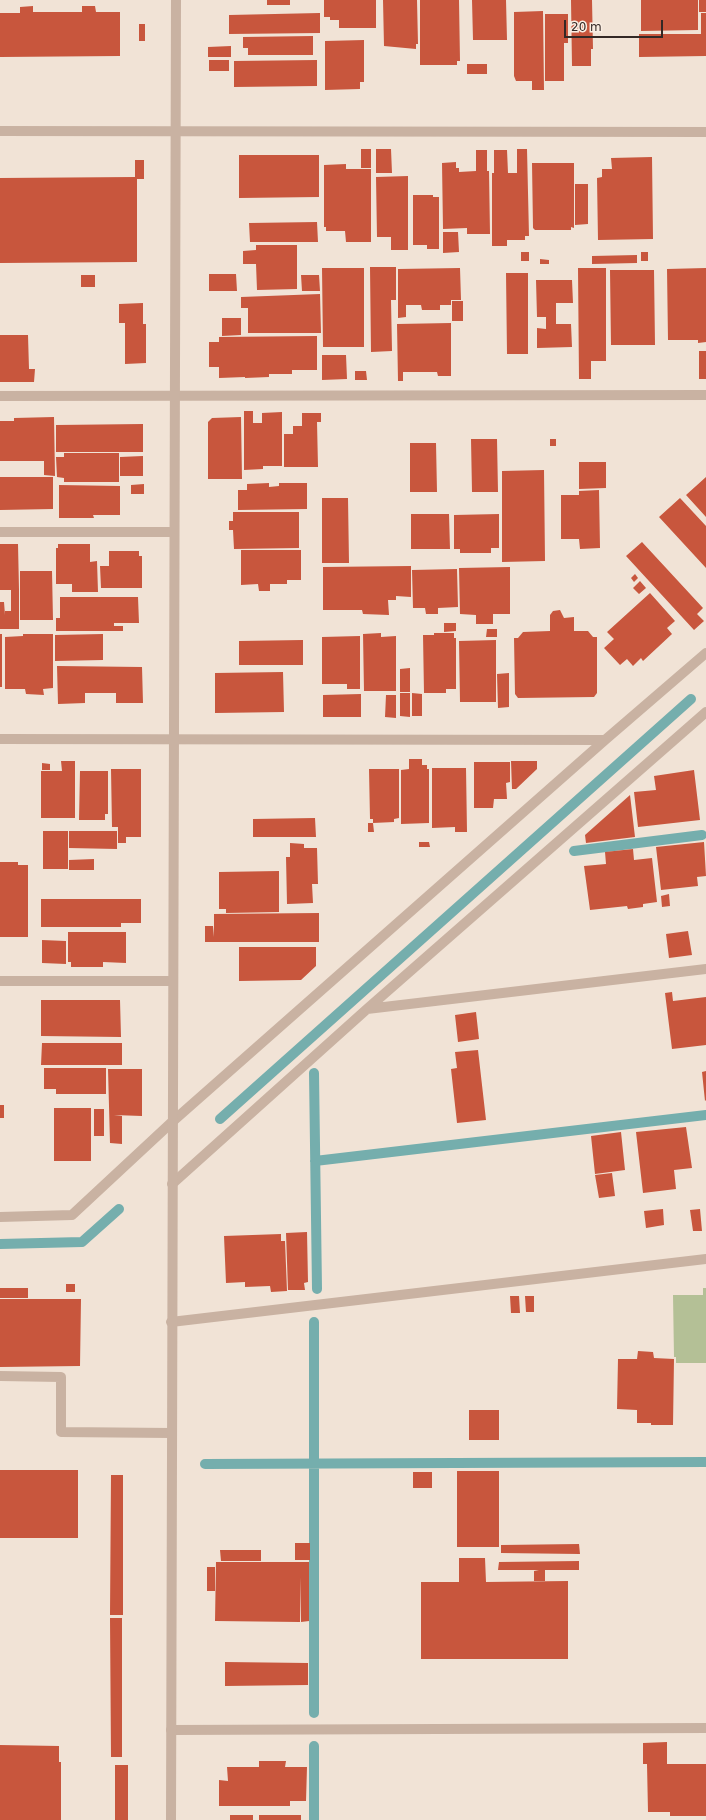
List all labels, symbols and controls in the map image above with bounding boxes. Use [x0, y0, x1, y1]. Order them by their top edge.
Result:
scale bar [566, 12, 665, 38]
text: 20 m [571, 20, 602, 34]

